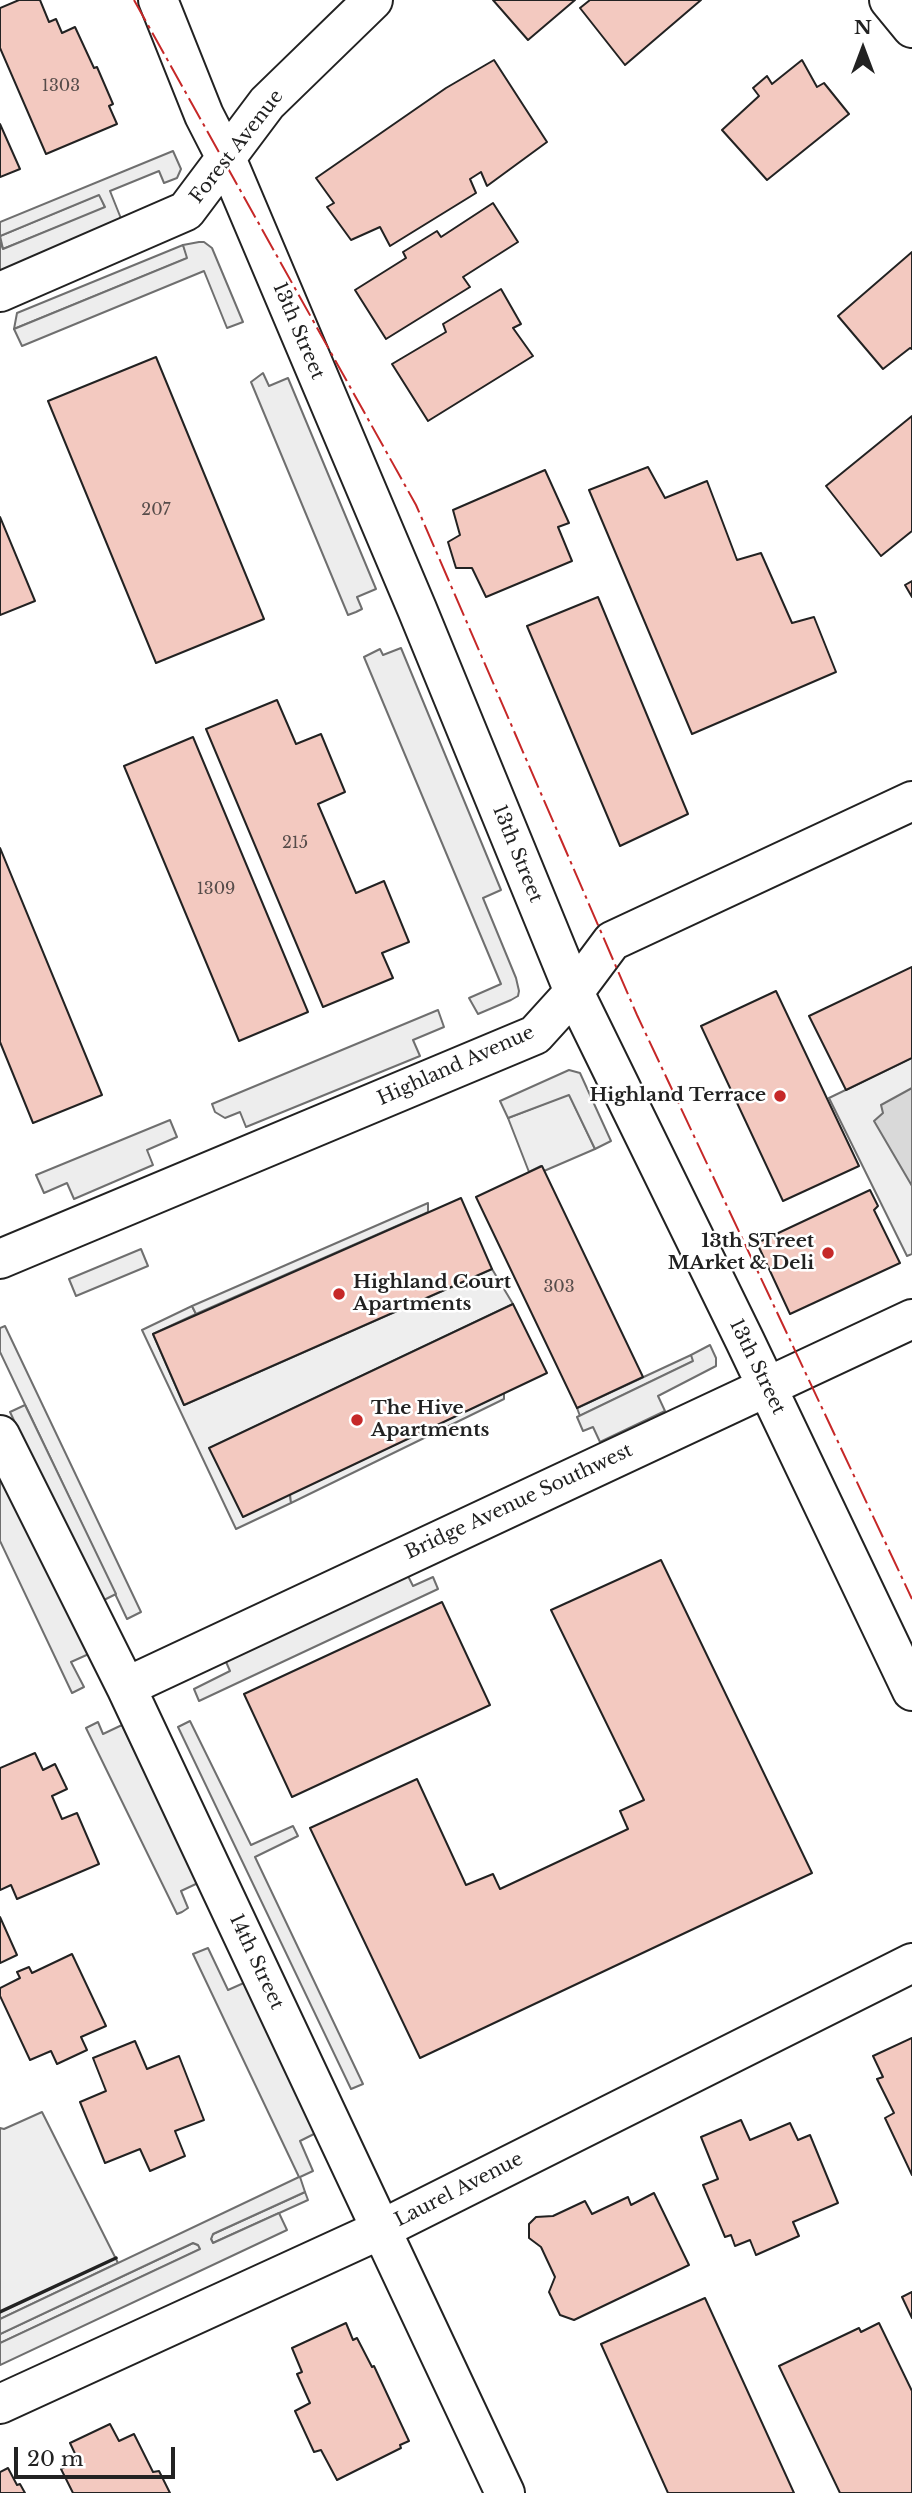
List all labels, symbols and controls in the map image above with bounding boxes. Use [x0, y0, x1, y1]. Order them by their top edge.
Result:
north arrow [828, 14, 898, 84]
text: N [854, 16, 872, 39]
house number: 1303 [42, 76, 80, 96]
street label: Forest Avenue [186, 86, 288, 208]
street label: 13th Street [267, 279, 329, 383]
house number: 207 [141, 500, 171, 520]
street label: 13th Street [487, 802, 547, 906]
house number: 215 [282, 833, 308, 853]
house number: 1309 [197, 879, 235, 899]
street label: Highland Avenue [374, 1021, 538, 1111]
place label: Highland Terrace [589, 1085, 766, 1107]
marker: Highland Terrace [772, 1088, 788, 1104]
place label: 13th STreet MArket & Deli [668, 1231, 814, 1275]
marker: 13th STreet MArket & Deli [820, 1245, 836, 1261]
place label: Highland Court Apartments [353, 1272, 511, 1316]
house number: 303 [543, 1277, 575, 1297]
marker: Highland Court Apartments [331, 1286, 347, 1302]
street label: 13th Street [724, 1316, 790, 1418]
place label: The Hive Apartments [371, 1398, 489, 1442]
marker: The Hive Apartments [349, 1412, 365, 1428]
street label: Bridge Avenue Southwest [402, 1439, 636, 1565]
street label: 14th Street [224, 1911, 288, 2013]
street label: Laurel Avenue [391, 2148, 527, 2232]
scale bar [18, 2434, 178, 2478]
text: 20 m [27, 2446, 84, 2472]

